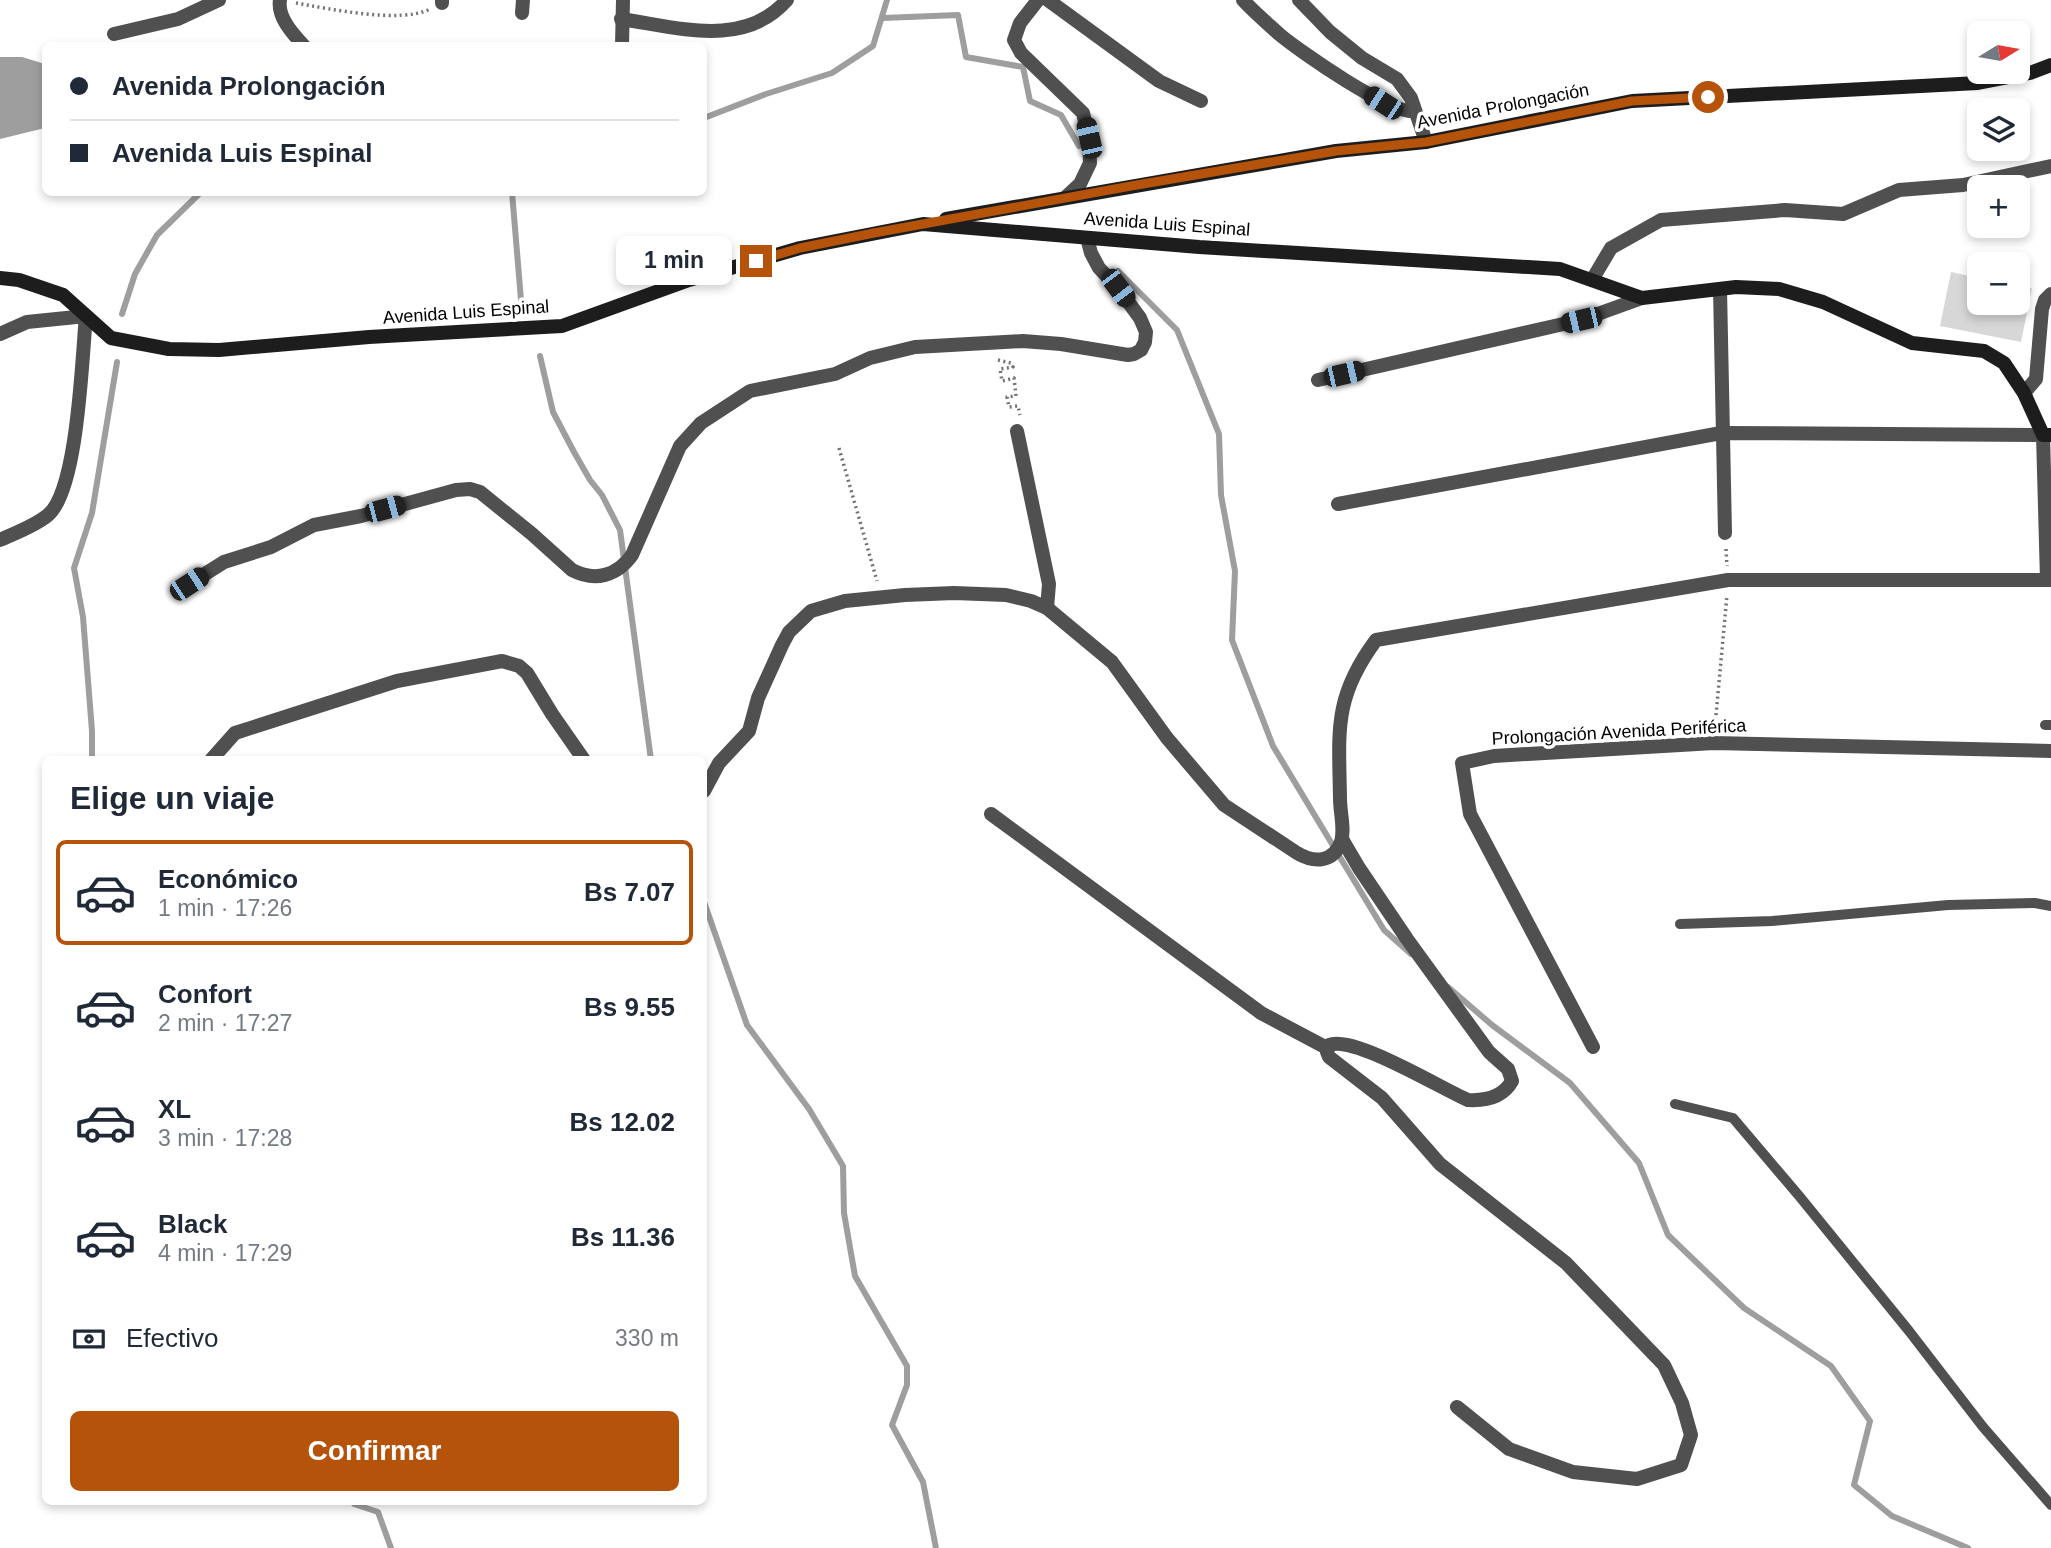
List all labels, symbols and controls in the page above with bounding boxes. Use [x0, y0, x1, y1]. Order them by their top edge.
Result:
north arrow [1967, 21, 2030, 84]
map controls [1967, 21, 2030, 315]
text: Avenida Prolongación [112, 71, 386, 101]
street label: Avenida Prolongación [1415, 80, 1591, 132]
route start [1692, 81, 1724, 113]
car [1360, 83, 1407, 123]
button: layers [1967, 98, 2030, 161]
car [1075, 115, 1104, 161]
text: Avenida Luis Espinal [112, 138, 373, 168]
button: + [1967, 175, 2030, 238]
street label: Avenida Luis Espinal [1083, 208, 1251, 240]
callout: 1 min [616, 236, 732, 286]
route end [740, 245, 772, 277]
text: 1 min [644, 247, 704, 273]
button: − [1967, 252, 2030, 315]
car [1097, 265, 1140, 311]
street label: Avenida Luis Espinal [382, 296, 550, 328]
car [1559, 305, 1604, 335]
car [1322, 359, 1367, 389]
car [362, 493, 409, 525]
car [166, 564, 213, 604]
street label: Prolongación Avenida Periférica [1491, 715, 1748, 749]
text: Elige un viaje [70, 780, 275, 816]
icon: car [74, 861, 137, 924]
text: Económico [158, 864, 298, 894]
text: Bs 7.07 [584, 877, 675, 907]
text: 1 min · 17:26 [158, 895, 292, 921]
icon: car [74, 976, 137, 1039]
text: Confort [158, 979, 252, 1009]
text: Bs 9.55 [584, 992, 675, 1022]
text: 2 min · 17:27 [158, 1010, 292, 1036]
icon: car [74, 1091, 137, 1154]
text: XL [158, 1094, 191, 1124]
text: Bs 12.02 [569, 1107, 675, 1137]
text: 3 min · 17:28 [158, 1125, 292, 1151]
icon: car [74, 1206, 137, 1269]
text: Black [158, 1209, 227, 1239]
text: Bs 11.36 [571, 1222, 675, 1252]
text: 4 min · 17:29 [158, 1240, 292, 1266]
icon: cash [70, 1320, 108, 1358]
text: Efectivo [126, 1323, 219, 1353]
text: 330 m [615, 1325, 679, 1351]
button: Confirmar [70, 1411, 679, 1491]

